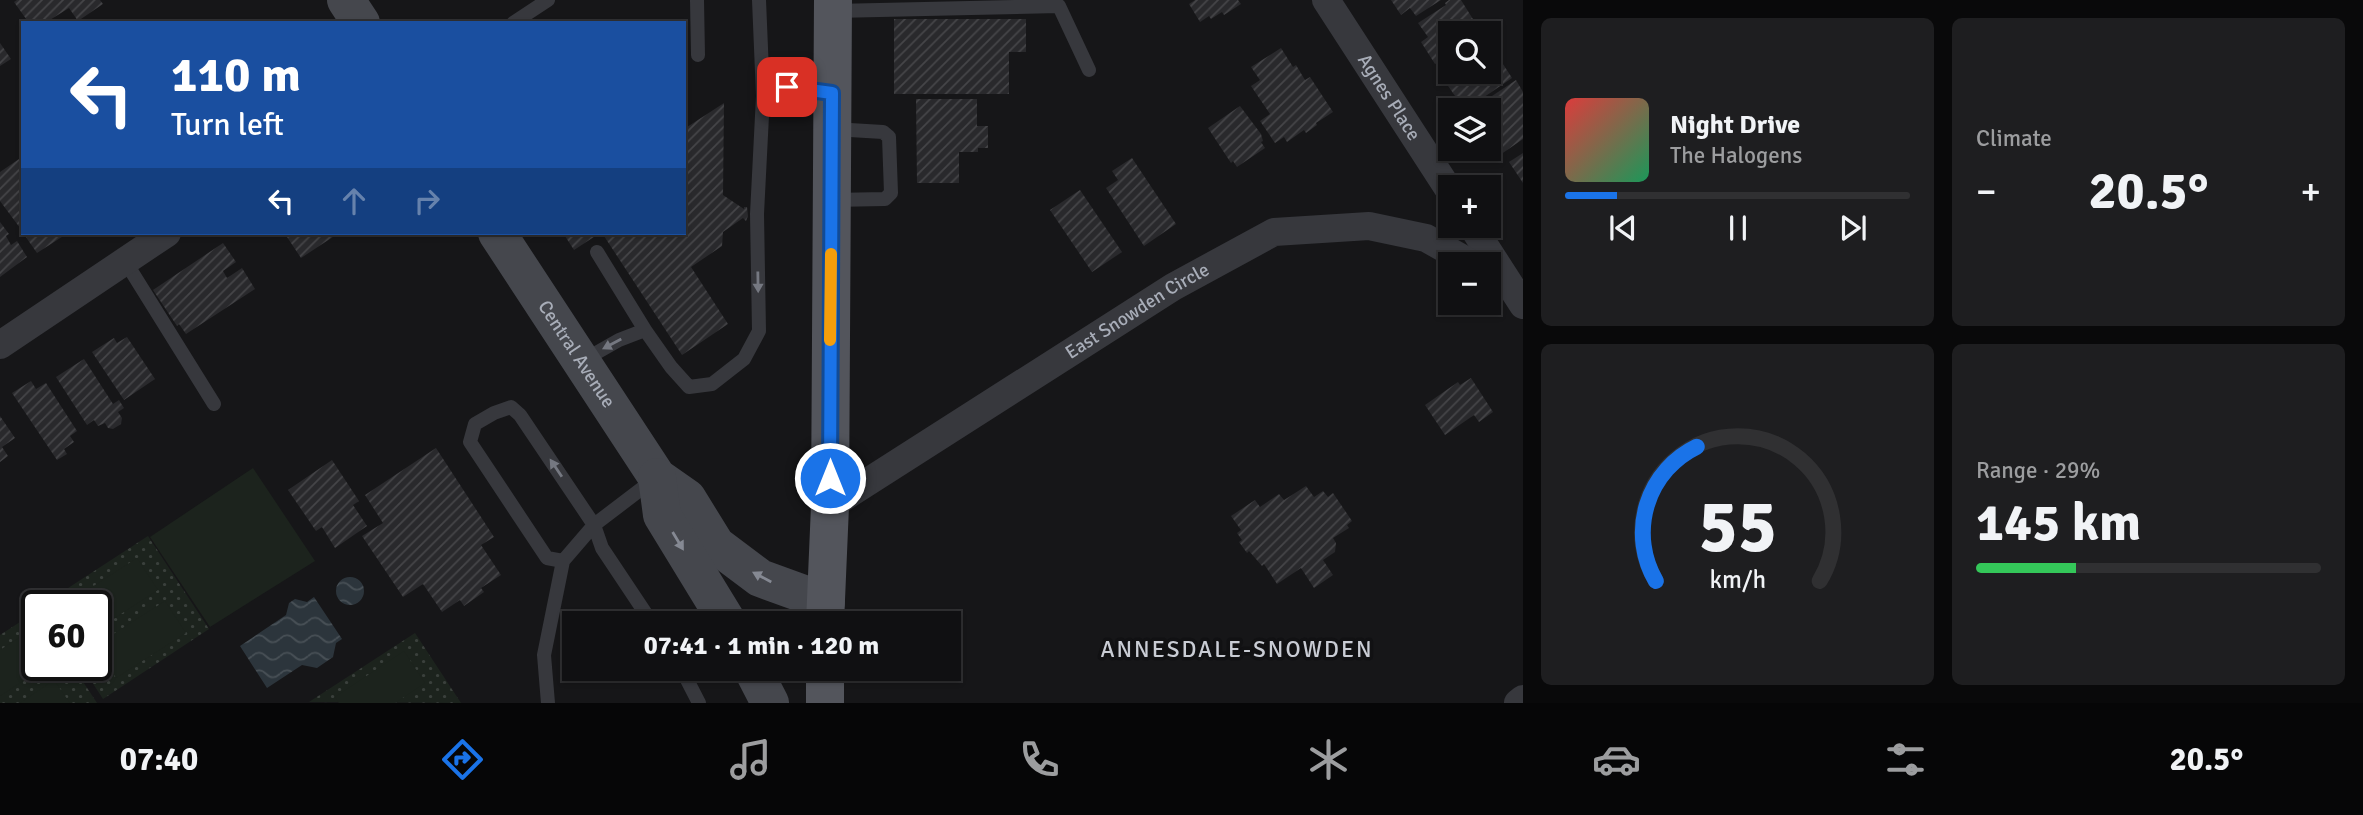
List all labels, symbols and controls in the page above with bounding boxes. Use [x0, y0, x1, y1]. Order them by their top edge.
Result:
map controls [1438, 21, 1501, 315]
button: search [1438, 21, 1501, 84]
text: 110 m [171, 45, 301, 105]
icon: left [56, 49, 147, 140]
street label: Agnes Place [1352, 50, 1426, 145]
pin [757, 57, 817, 117]
icon: arrive [768, 68, 806, 106]
button: layers [1438, 98, 1501, 161]
text: Turn left [171, 105, 284, 144]
text: Night Drive [1670, 109, 1800, 141]
text: Climate [1976, 124, 2052, 153]
text: The Halogens [1670, 141, 1802, 170]
text: 20.5° [2089, 159, 2208, 223]
text: − [1976, 168, 1997, 215]
text: + [2300, 168, 2321, 215]
button: + [1438, 175, 1501, 238]
icon: left [262, 182, 300, 220]
icon: ahead [335, 182, 373, 220]
icon: right [408, 182, 446, 220]
icon: previous [1604, 209, 1642, 247]
icon: pause [1719, 209, 1757, 247]
icon: next [1834, 209, 1872, 247]
button: − [1438, 252, 1501, 315]
street label: East Snowden Circle [1061, 258, 1214, 365]
one-way arrow [752, 271, 764, 293]
street label: Central Avenue [533, 296, 620, 413]
one-way arrow [602, 337, 622, 349]
position arrow [793, 441, 867, 515]
text: Range · 29% [1976, 456, 2100, 485]
one-way arrow [550, 459, 563, 478]
text: 55 [1698, 483, 1777, 572]
text: 145 km [1976, 491, 2141, 555]
one-way arrow [672, 531, 684, 550]
text: km/h [1709, 563, 1766, 594]
one-way arrow [753, 571, 772, 583]
speed limit sign: 60 [21, 590, 112, 681]
text: 07:41 · 1 min · 120 m [644, 630, 879, 662]
district label: ANNESDALE-SNOWDEN [1100, 635, 1374, 664]
icon: directions [438, 735, 487, 784]
icon: music [726, 735, 775, 784]
icon: phone [1015, 735, 1064, 784]
icon: climate [1304, 735, 1353, 784]
icon: car [1592, 735, 1641, 784]
icon: filters [1881, 735, 1930, 784]
text: 07:40 [120, 740, 198, 779]
text: 20.5° [2169, 740, 2243, 779]

